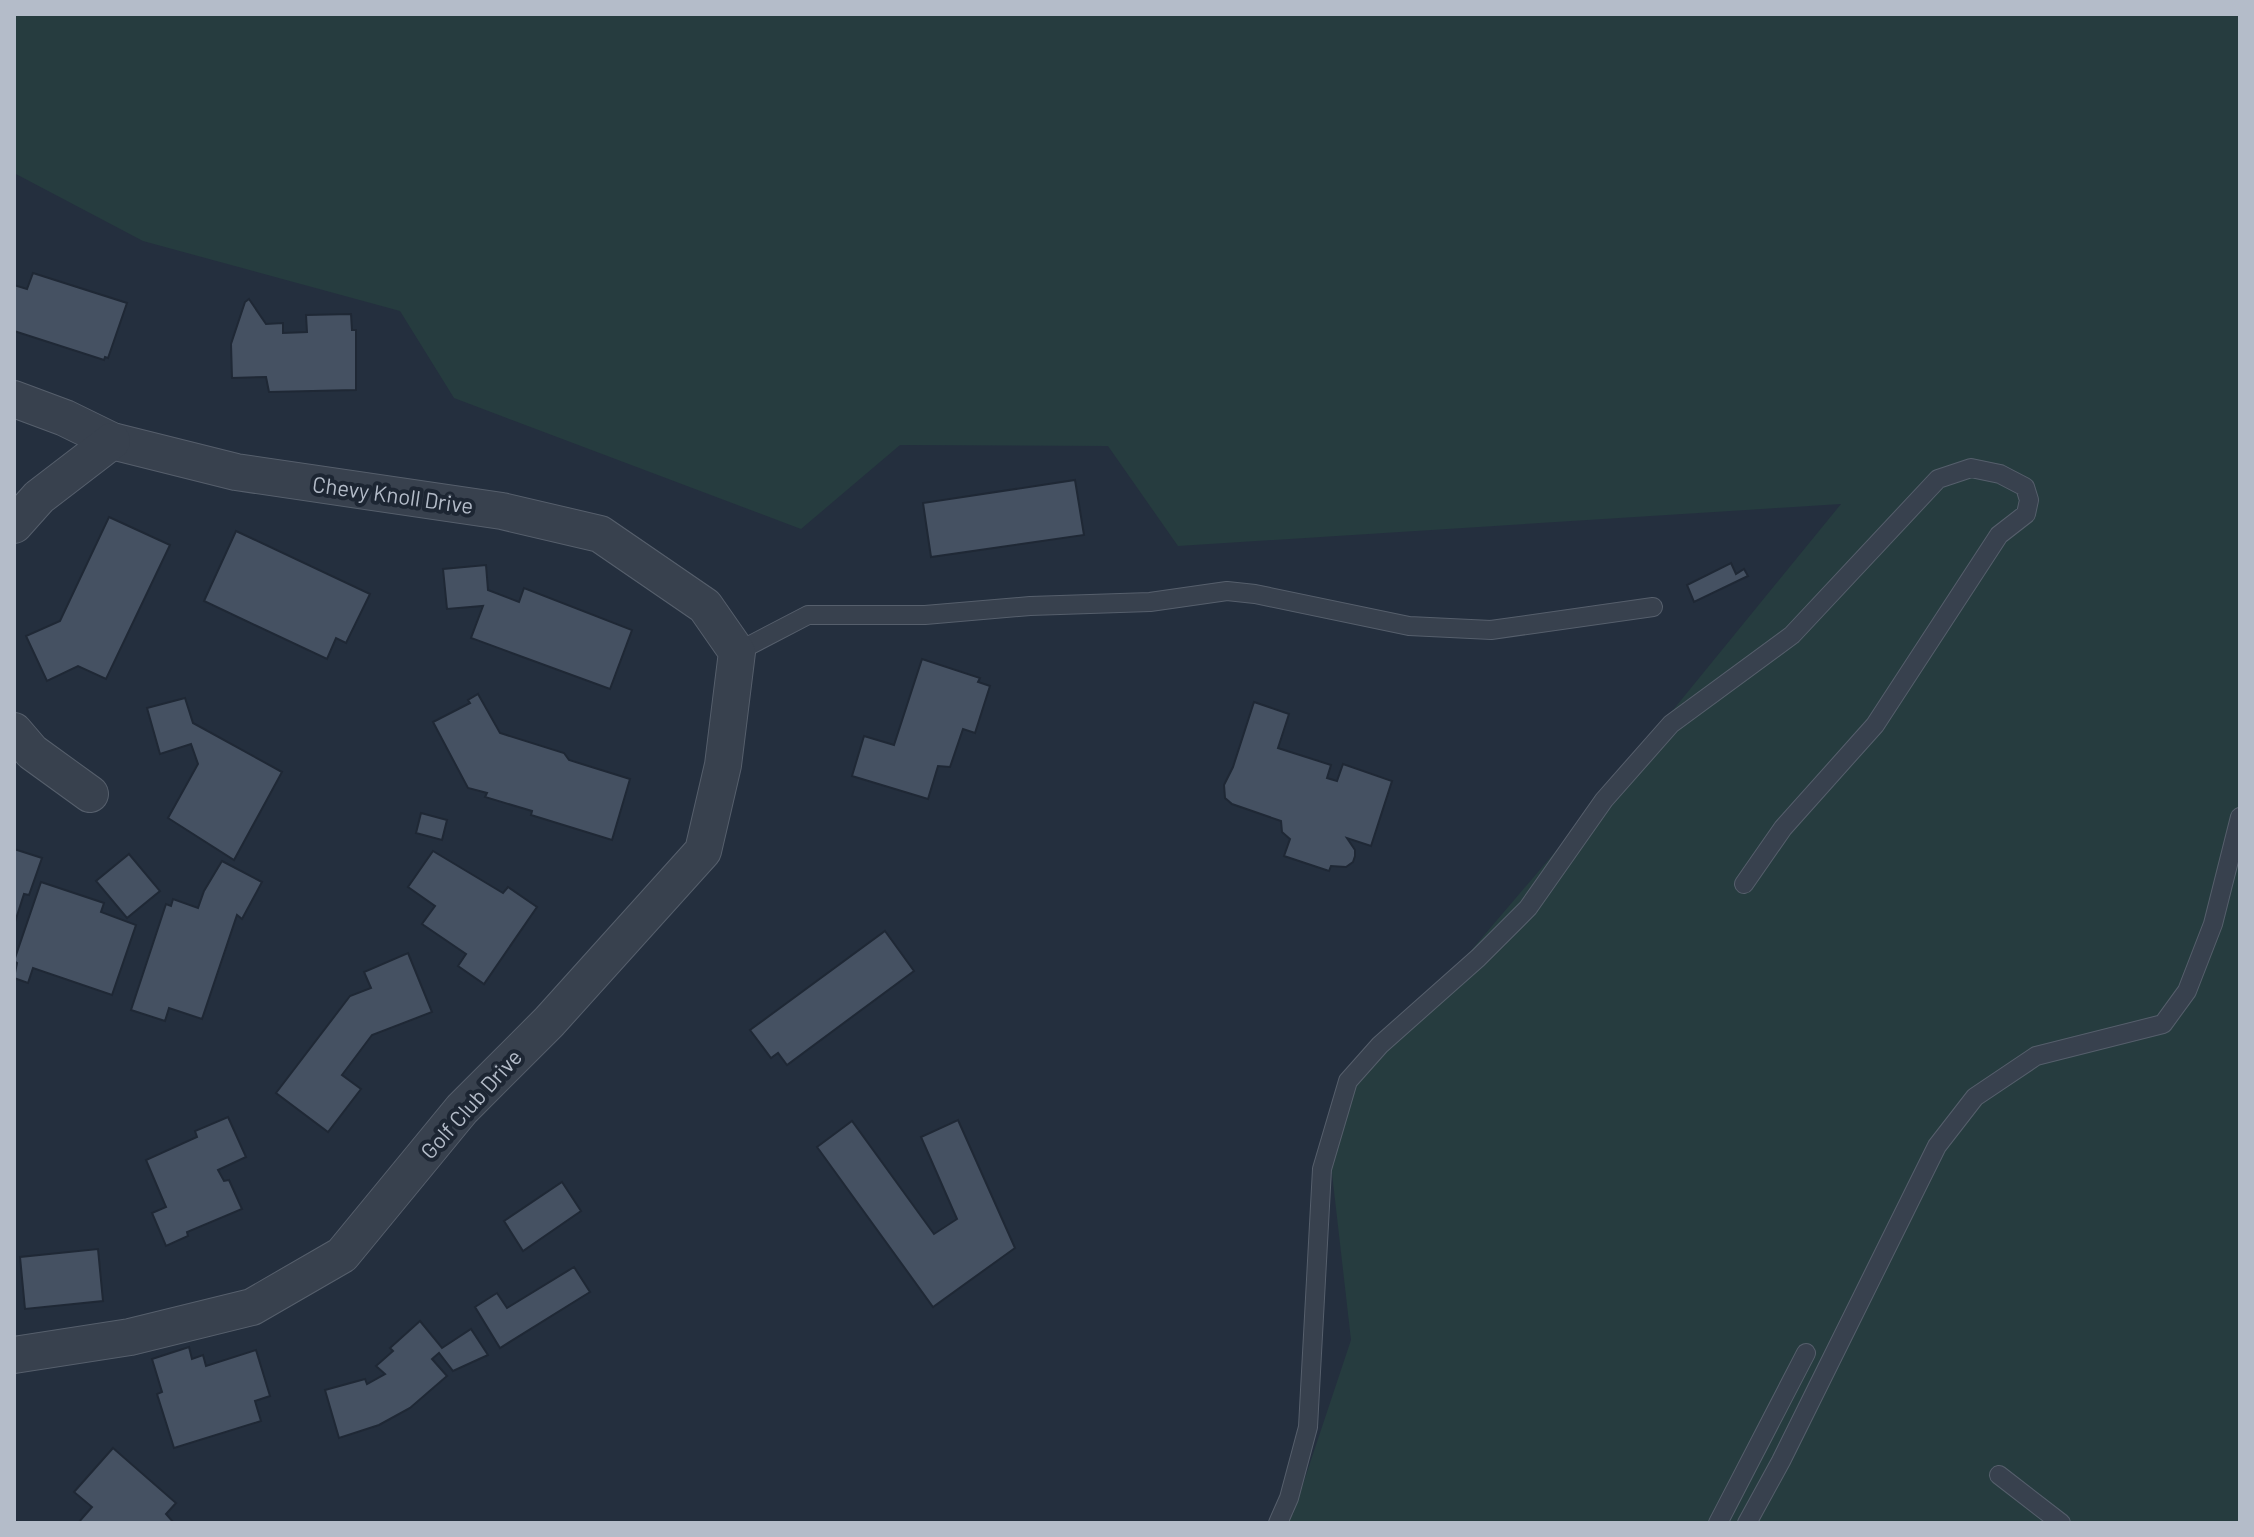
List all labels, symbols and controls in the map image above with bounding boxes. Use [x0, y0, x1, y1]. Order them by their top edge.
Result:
street label: Chevy Knoll Drive [311, 470, 475, 518]
street label: Golf Club Drive [414, 1043, 526, 1163]

